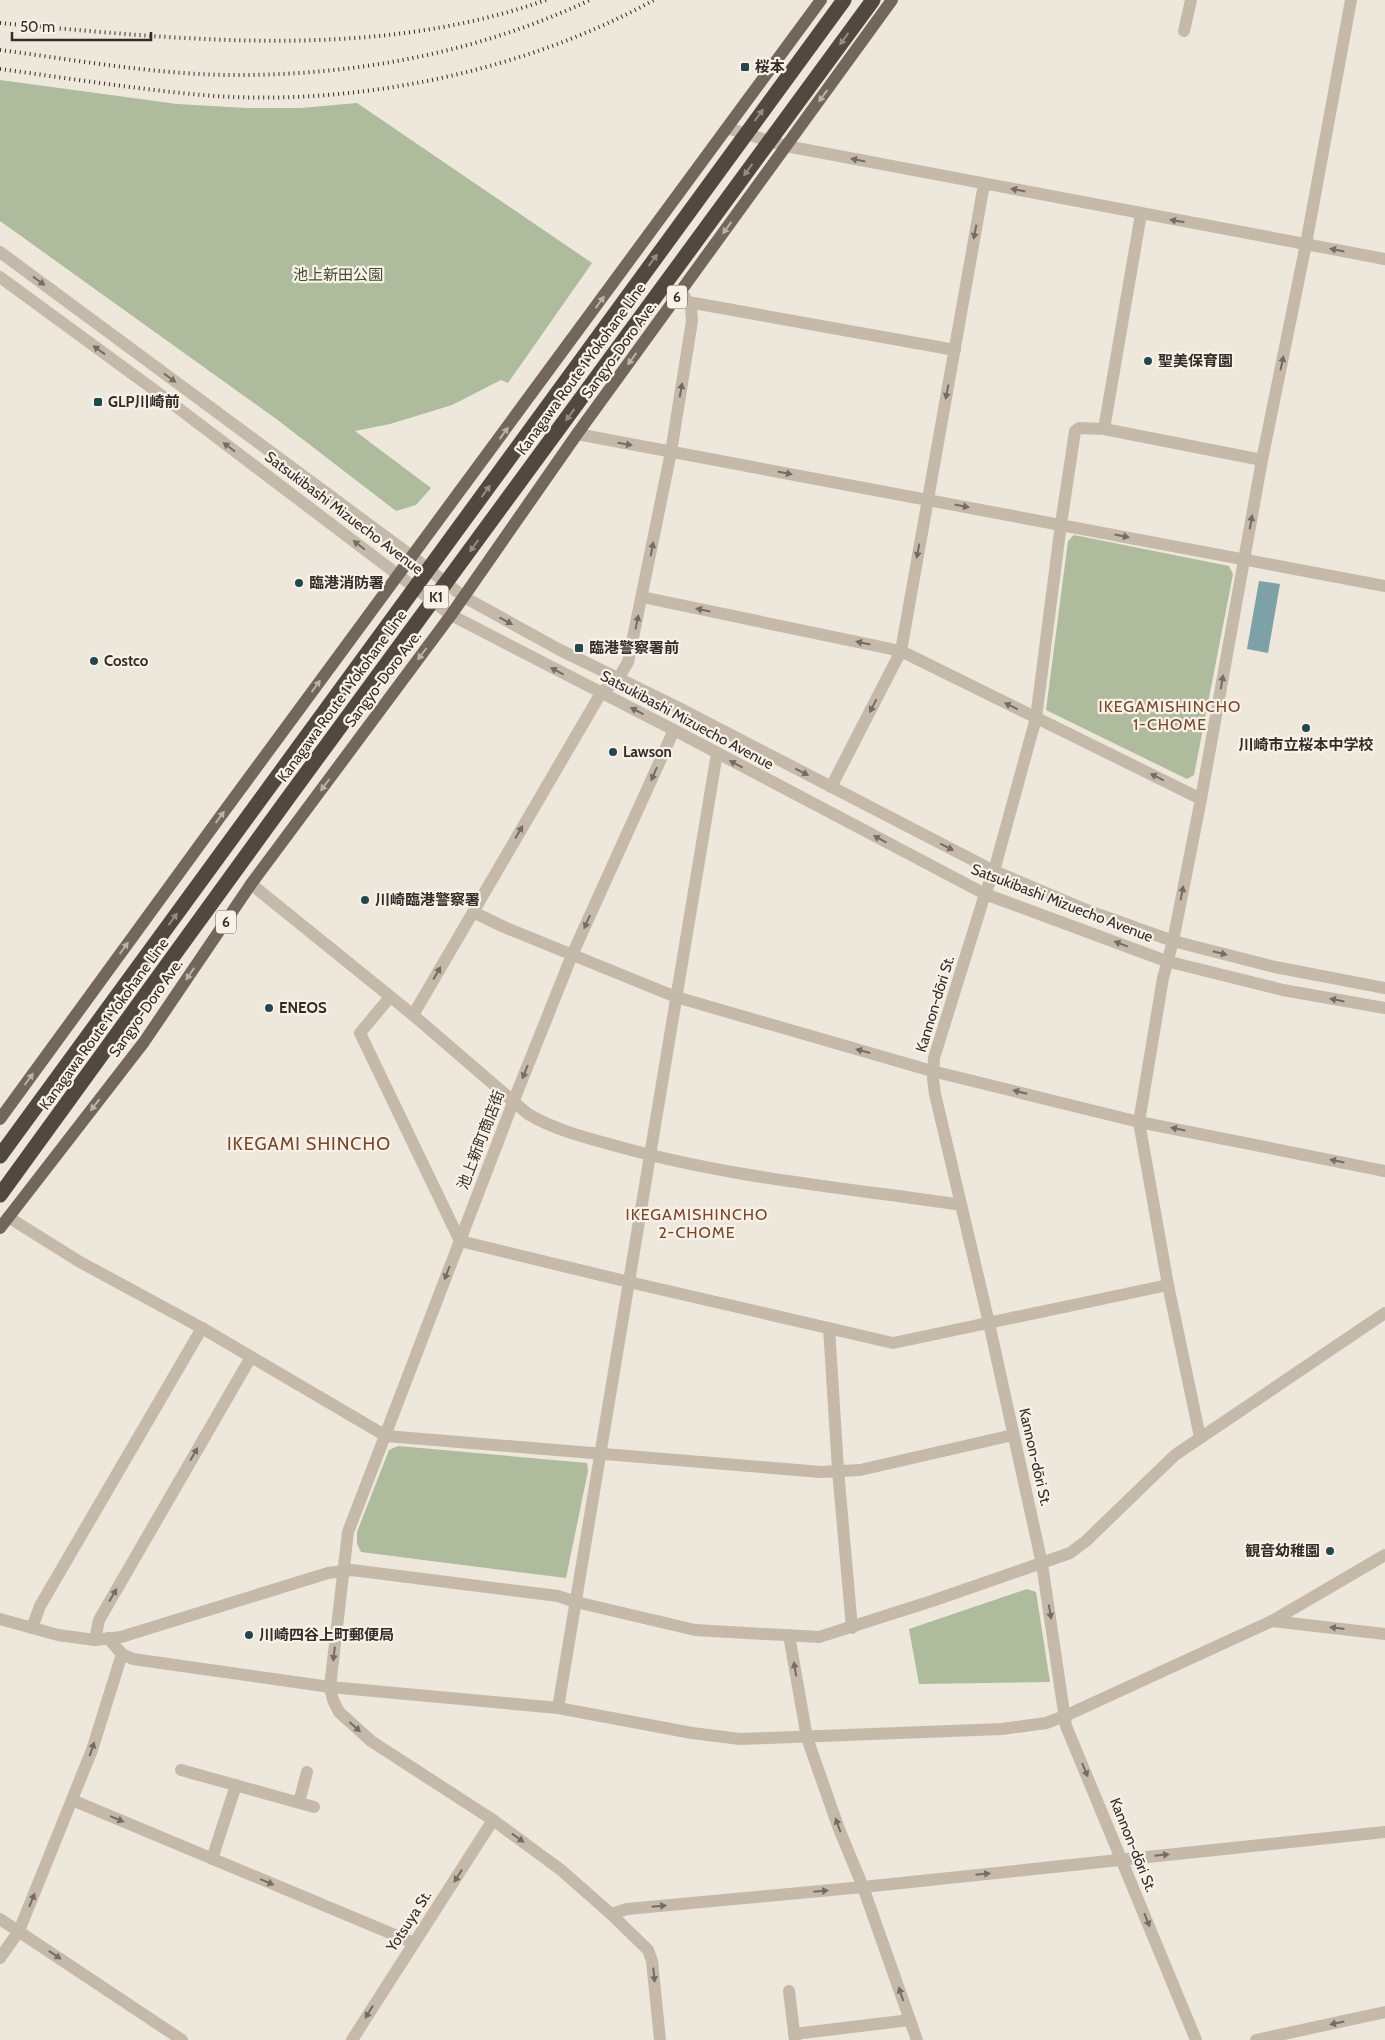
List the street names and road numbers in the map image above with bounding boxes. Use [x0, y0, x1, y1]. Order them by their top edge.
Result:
street label: Kanagawa Route 1 Yokohane Line [513, 279, 650, 458]
road number: 6 [667, 286, 687, 308]
street label: Sangyo-Doro Ave. [578, 298, 660, 402]
street label: Satsukibashi Mizuecho Avenue [261, 448, 427, 579]
road number: K1 [424, 586, 448, 608]
street label: Kanagawa Route 1 Yokohane Line [274, 606, 411, 785]
street label: Sangyo-Doro Ave. [341, 627, 425, 731]
street label: Satsukibashi Mizuecho Avenue [597, 667, 777, 773]
street label: Satsukibashi Mizuecho Avenue [969, 860, 1156, 946]
road number: 6 [216, 910, 236, 934]
street label: Kanagawa Route 1 Yokohane Line [36, 934, 173, 1113]
street label: Kannon-dōri St. [912, 954, 958, 1054]
street label: Sangyo-Doro Ave. [105, 955, 187, 1061]
street label: 池上新町商店街 [454, 1088, 508, 1192]
street label: Kannon-dōri St. [1015, 1406, 1055, 1508]
street label: Kannon-dōri St. [1106, 1795, 1160, 1895]
street label: Yotsuya St. [382, 1887, 435, 1956]

